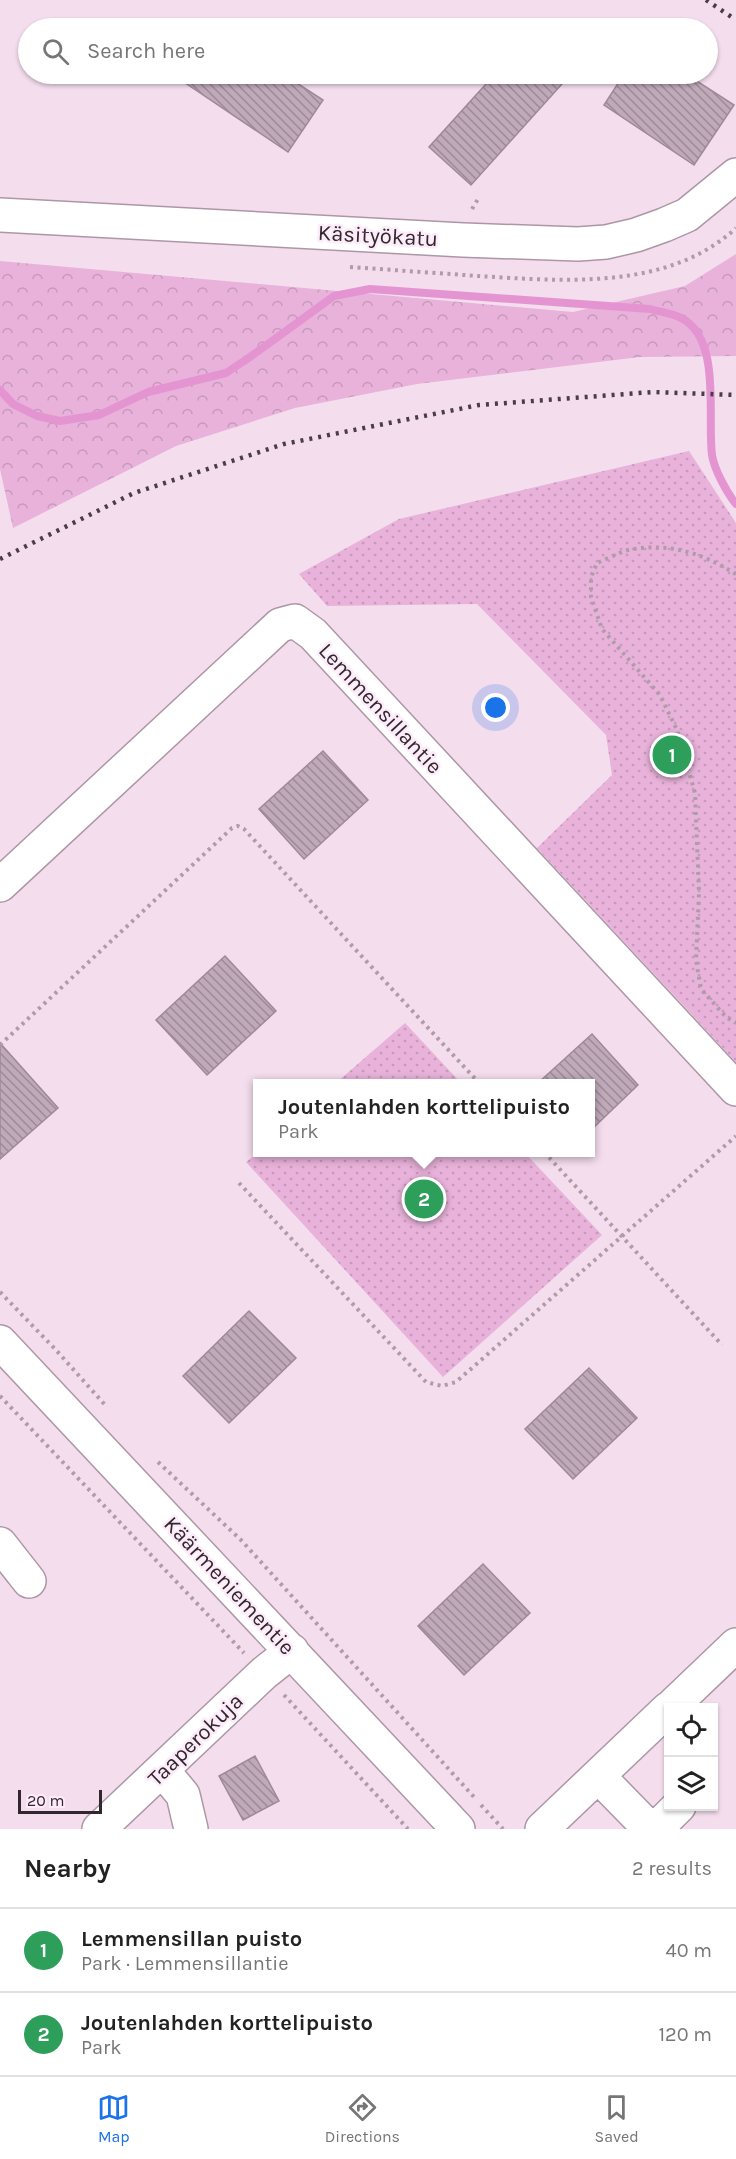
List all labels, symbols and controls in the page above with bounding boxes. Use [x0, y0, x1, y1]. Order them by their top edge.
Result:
search box [18, 18, 718, 84]
icon: search [39, 35, 72, 68]
text: Search here [87, 38, 205, 64]
street label: Käsityökatu [317, 220, 439, 252]
street label: Lemmensillantie [313, 638, 448, 779]
your location [481, 693, 510, 722]
pin: 1 [652, 732, 692, 777]
popup [253, 1079, 595, 1157]
text: Joutenlahden korttelipuisto [278, 1094, 570, 1120]
text: Park [278, 1120, 319, 1143]
pin: 2 [404, 1176, 444, 1222]
street label: Käärmeniementie [158, 1511, 300, 1660]
street label: Taaperokuja [143, 1688, 249, 1792]
map controls [664, 1703, 718, 1811]
button: locate [664, 1703, 718, 1757]
button: layers [664, 1757, 718, 1811]
scale bar [18, 1787, 102, 1814]
text: 20 m [27, 1791, 65, 1810]
text: Nearby [24, 1853, 111, 1884]
text: 2 results [632, 1857, 712, 1880]
text: Lemmensillan puisto [81, 1926, 302, 1952]
text: 1 [40, 1939, 47, 1962]
text: 40 m [666, 1939, 712, 1962]
text: Park · Lemmensillantie [81, 1952, 289, 1975]
text: Joutenlahden korttelipuisto [81, 2010, 373, 2036]
text: 2 [37, 2023, 50, 2046]
text: 120 m [658, 2023, 712, 2046]
text: Park [81, 2036, 122, 2059]
tab: Map [97, 2091, 130, 2146]
tab: Directions [325, 2091, 400, 2146]
tab: Saved [595, 2091, 639, 2146]

